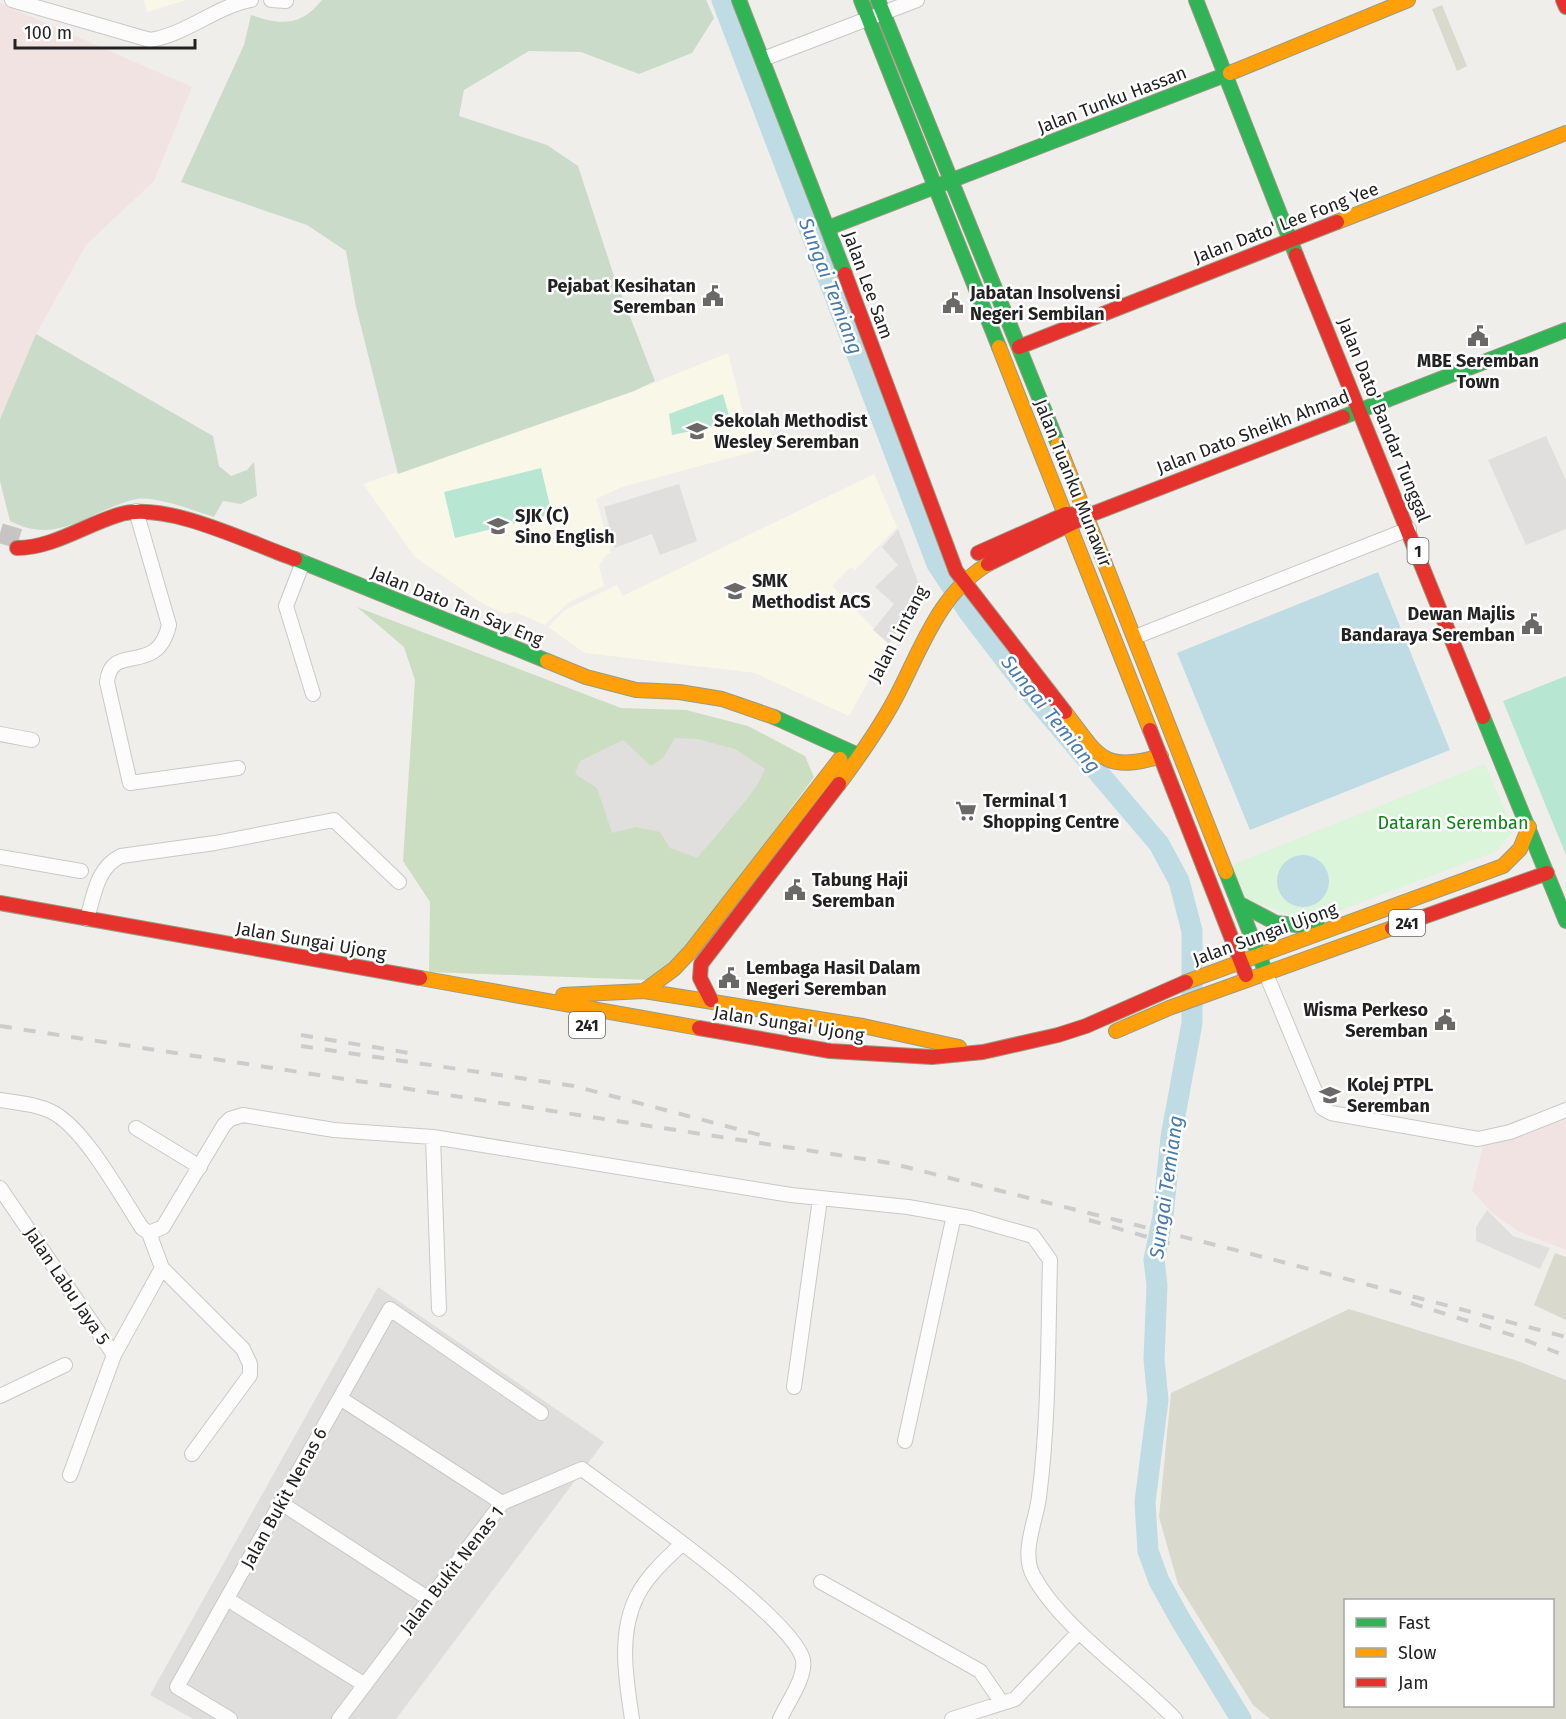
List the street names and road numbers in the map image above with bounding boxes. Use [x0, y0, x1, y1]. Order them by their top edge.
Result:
street label: Jalan Tunku Hassan [1034, 61, 1190, 139]
street label: Jalan Dato' Lee Fong Yee [1190, 177, 1382, 269]
street label: Jalan Lee Sam [838, 228, 898, 342]
street label: Jalan Dato' Bandar Tunggal [1333, 315, 1435, 525]
street label: Jalan Dato Sheikh Ahmad [1153, 385, 1353, 479]
street label: Jalan Tuanku Munawir [1029, 396, 1117, 570]
road number: 1 [1408, 538, 1428, 564]
street label: Jalan Dato Tan Say Eng [368, 561, 547, 651]
street label: Jalan Lintang [863, 581, 933, 686]
street label: Jalan Sungai Ujong [1190, 897, 1341, 970]
road number: 241 [1389, 910, 1425, 936]
street label: Jalan Sungai Ujong [234, 917, 389, 965]
street label: Jalan Sungai Ujong [712, 1001, 867, 1047]
road number: 241 [569, 1012, 605, 1038]
street label: Jalan Labu Jaya 5 [20, 1223, 114, 1349]
street label: Jalan Bukit Nenas 6 [236, 1424, 332, 1572]
street label: Jalan Bukit Nenas 1 [395, 1502, 509, 1638]

